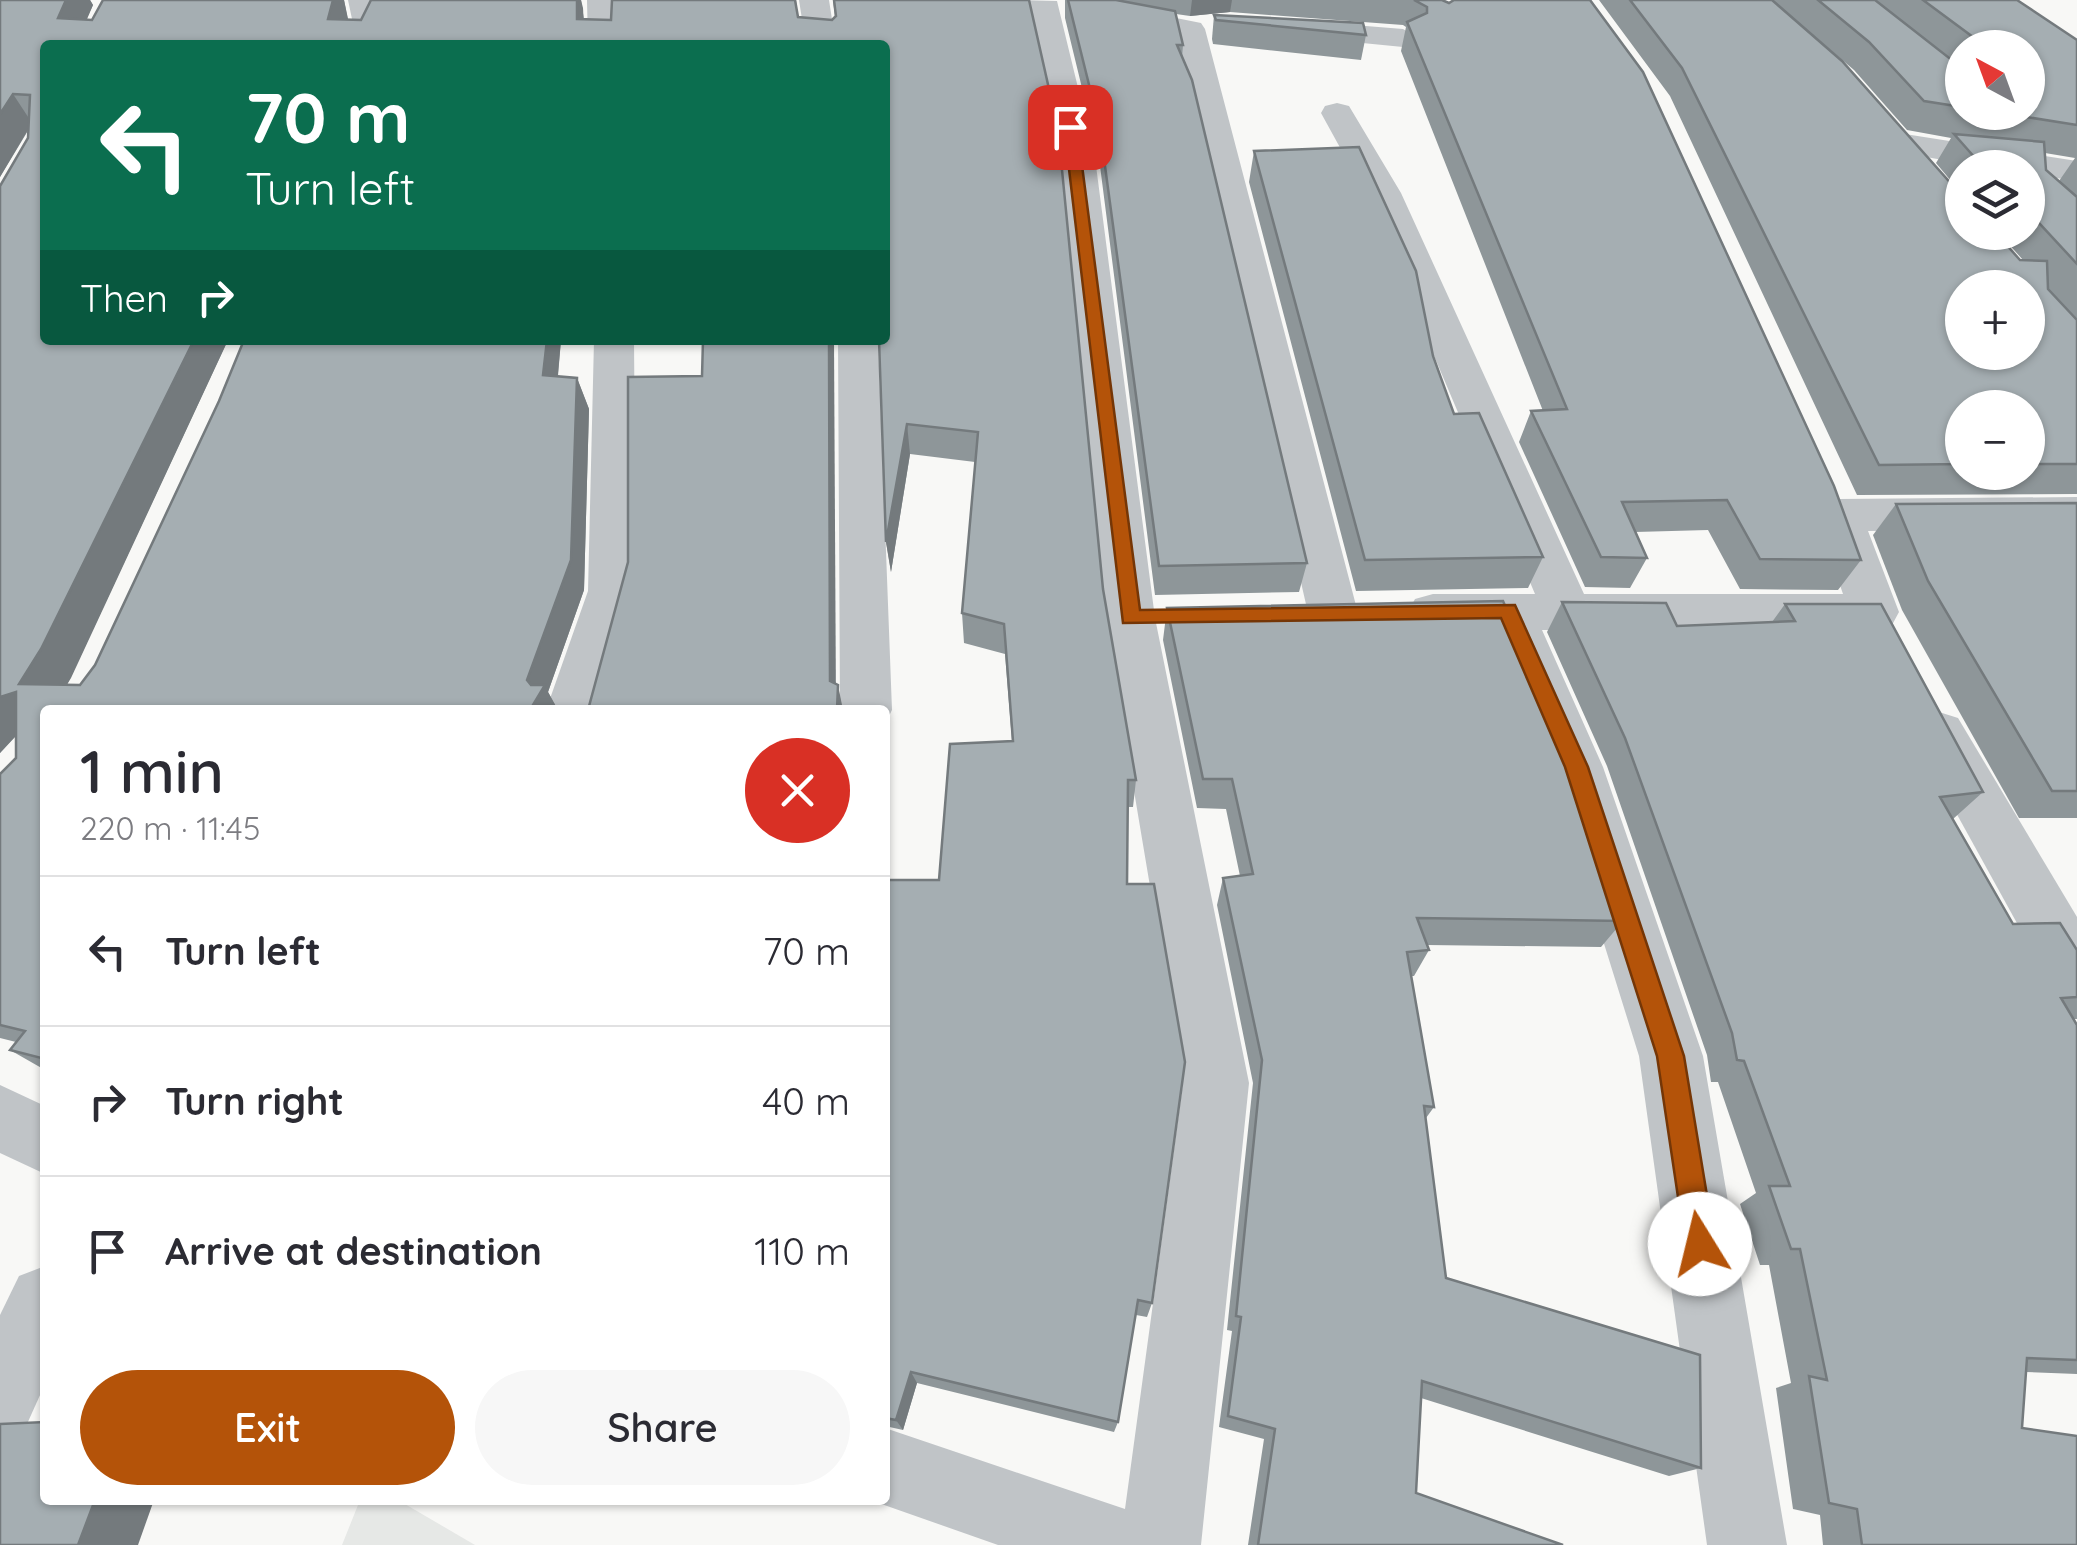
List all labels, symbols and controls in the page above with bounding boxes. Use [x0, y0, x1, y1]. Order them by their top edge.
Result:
north arrow [1945, 30, 2045, 130]
map controls [1945, 30, 2045, 490]
text: 70 m [245, 73, 411, 161]
icon: left [80, 80, 210, 210]
pin [1028, 85, 1113, 170]
icon: arrive [1043, 100, 1098, 155]
button: layers [1945, 150, 2045, 250]
text: Turn left [245, 160, 415, 216]
icon: right [188, 270, 243, 325]
button: + [1945, 270, 2045, 370]
text: Then [80, 274, 168, 322]
button: − [1945, 390, 2045, 490]
text: 1 min [80, 733, 224, 808]
button: close [745, 738, 850, 843]
text: 220 m · 11:45 [80, 808, 260, 848]
icon: left [80, 924, 135, 979]
text: Turn left [165, 927, 321, 975]
text: 70 m [763, 927, 850, 975]
icon: right [80, 1074, 135, 1129]
text: Turn right [165, 1077, 344, 1125]
text: 40 m [762, 1077, 850, 1125]
position arrow [1648, 1192, 1752, 1296]
icon: arrive [80, 1224, 135, 1279]
text: Arrive at destination [165, 1227, 542, 1275]
text: 110 m [754, 1227, 850, 1275]
button: Exit [80, 1370, 455, 1485]
button: Share [475, 1370, 850, 1485]

